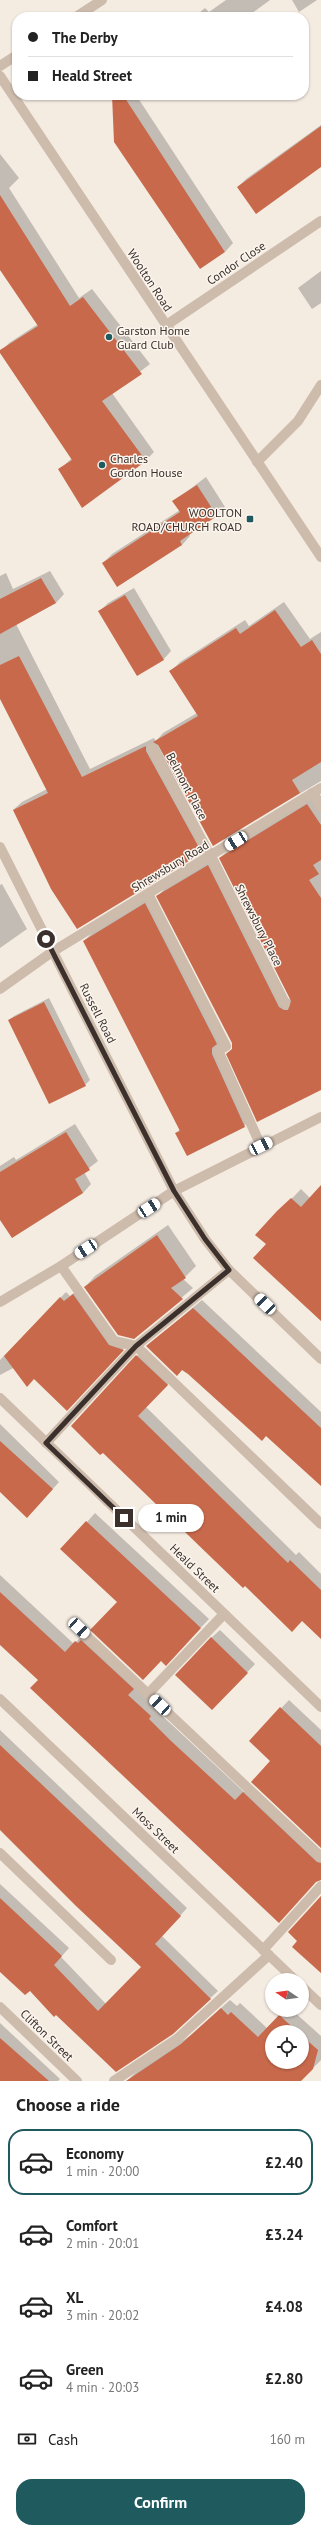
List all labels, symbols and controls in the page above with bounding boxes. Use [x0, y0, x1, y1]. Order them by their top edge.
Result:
text: The Derby [52, 28, 118, 47]
text: Heald Street [52, 66, 132, 85]
street label: Condor Close [204, 238, 268, 288]
street label: Woolton Road [124, 246, 176, 314]
place label: Garston Home Guard Club [117, 323, 190, 352]
marker: Garston Home Guard Club [104, 332, 114, 342]
place label: Charles Gordon House [110, 451, 183, 480]
marker: Charles Gordon House [97, 460, 107, 470]
place label: WOOLTON ROAD/CHURCH ROAD [132, 505, 242, 534]
marker: WOOLTON ROAD/CHURCH ROAD [245, 514, 255, 524]
street label: Belmont Place [163, 750, 211, 822]
car [223, 830, 249, 852]
street label: Shrewsbury Road [129, 837, 211, 895]
street label: Shrewsbury Place [232, 882, 286, 968]
route start [37, 930, 55, 948]
street label: Russell Road [76, 980, 120, 1046]
car [248, 1135, 274, 1157]
car [136, 1196, 162, 1220]
car [73, 1237, 99, 1261]
car [252, 1291, 278, 1317]
callout: 1 min [138, 1504, 204, 1532]
route end [115, 1509, 133, 1527]
text: 1 min [155, 1509, 187, 1526]
street label: Heald Street [167, 1540, 223, 1596]
car [66, 1615, 92, 1641]
car [147, 1692, 173, 1718]
street label: Moss Street [129, 1804, 183, 1856]
north arrow [265, 1973, 309, 2017]
map controls [265, 1973, 309, 2069]
street label: Clifton Street [17, 2006, 77, 2064]
button: locate [265, 2025, 309, 2069]
text: Choose a ride [16, 2093, 120, 2116]
icon: car [18, 2144, 54, 2180]
text: Economy [66, 2144, 124, 2163]
text: £2.40 [265, 2153, 303, 2172]
text: 1 min · 20:00 [66, 2163, 139, 2180]
icon: car [18, 2216, 54, 2252]
text: Comfort [66, 2216, 118, 2235]
text: £3.24 [265, 2225, 303, 2244]
text: 2 min · 20:01 [66, 2235, 139, 2252]
icon: car [18, 2288, 54, 2324]
text: XL [66, 2288, 83, 2307]
text: £4.08 [265, 2297, 303, 2316]
text: 3 min · 20:02 [66, 2307, 139, 2324]
icon: car [18, 2360, 54, 2396]
text: Green [66, 2360, 104, 2379]
text: £2.80 [265, 2369, 303, 2388]
text: 4 min · 20:03 [66, 2379, 139, 2396]
icon: cash [16, 2428, 38, 2450]
text: Cash [48, 2430, 78, 2449]
text: 160 m [270, 2431, 305, 2448]
button: Confirm [16, 2479, 305, 2525]

